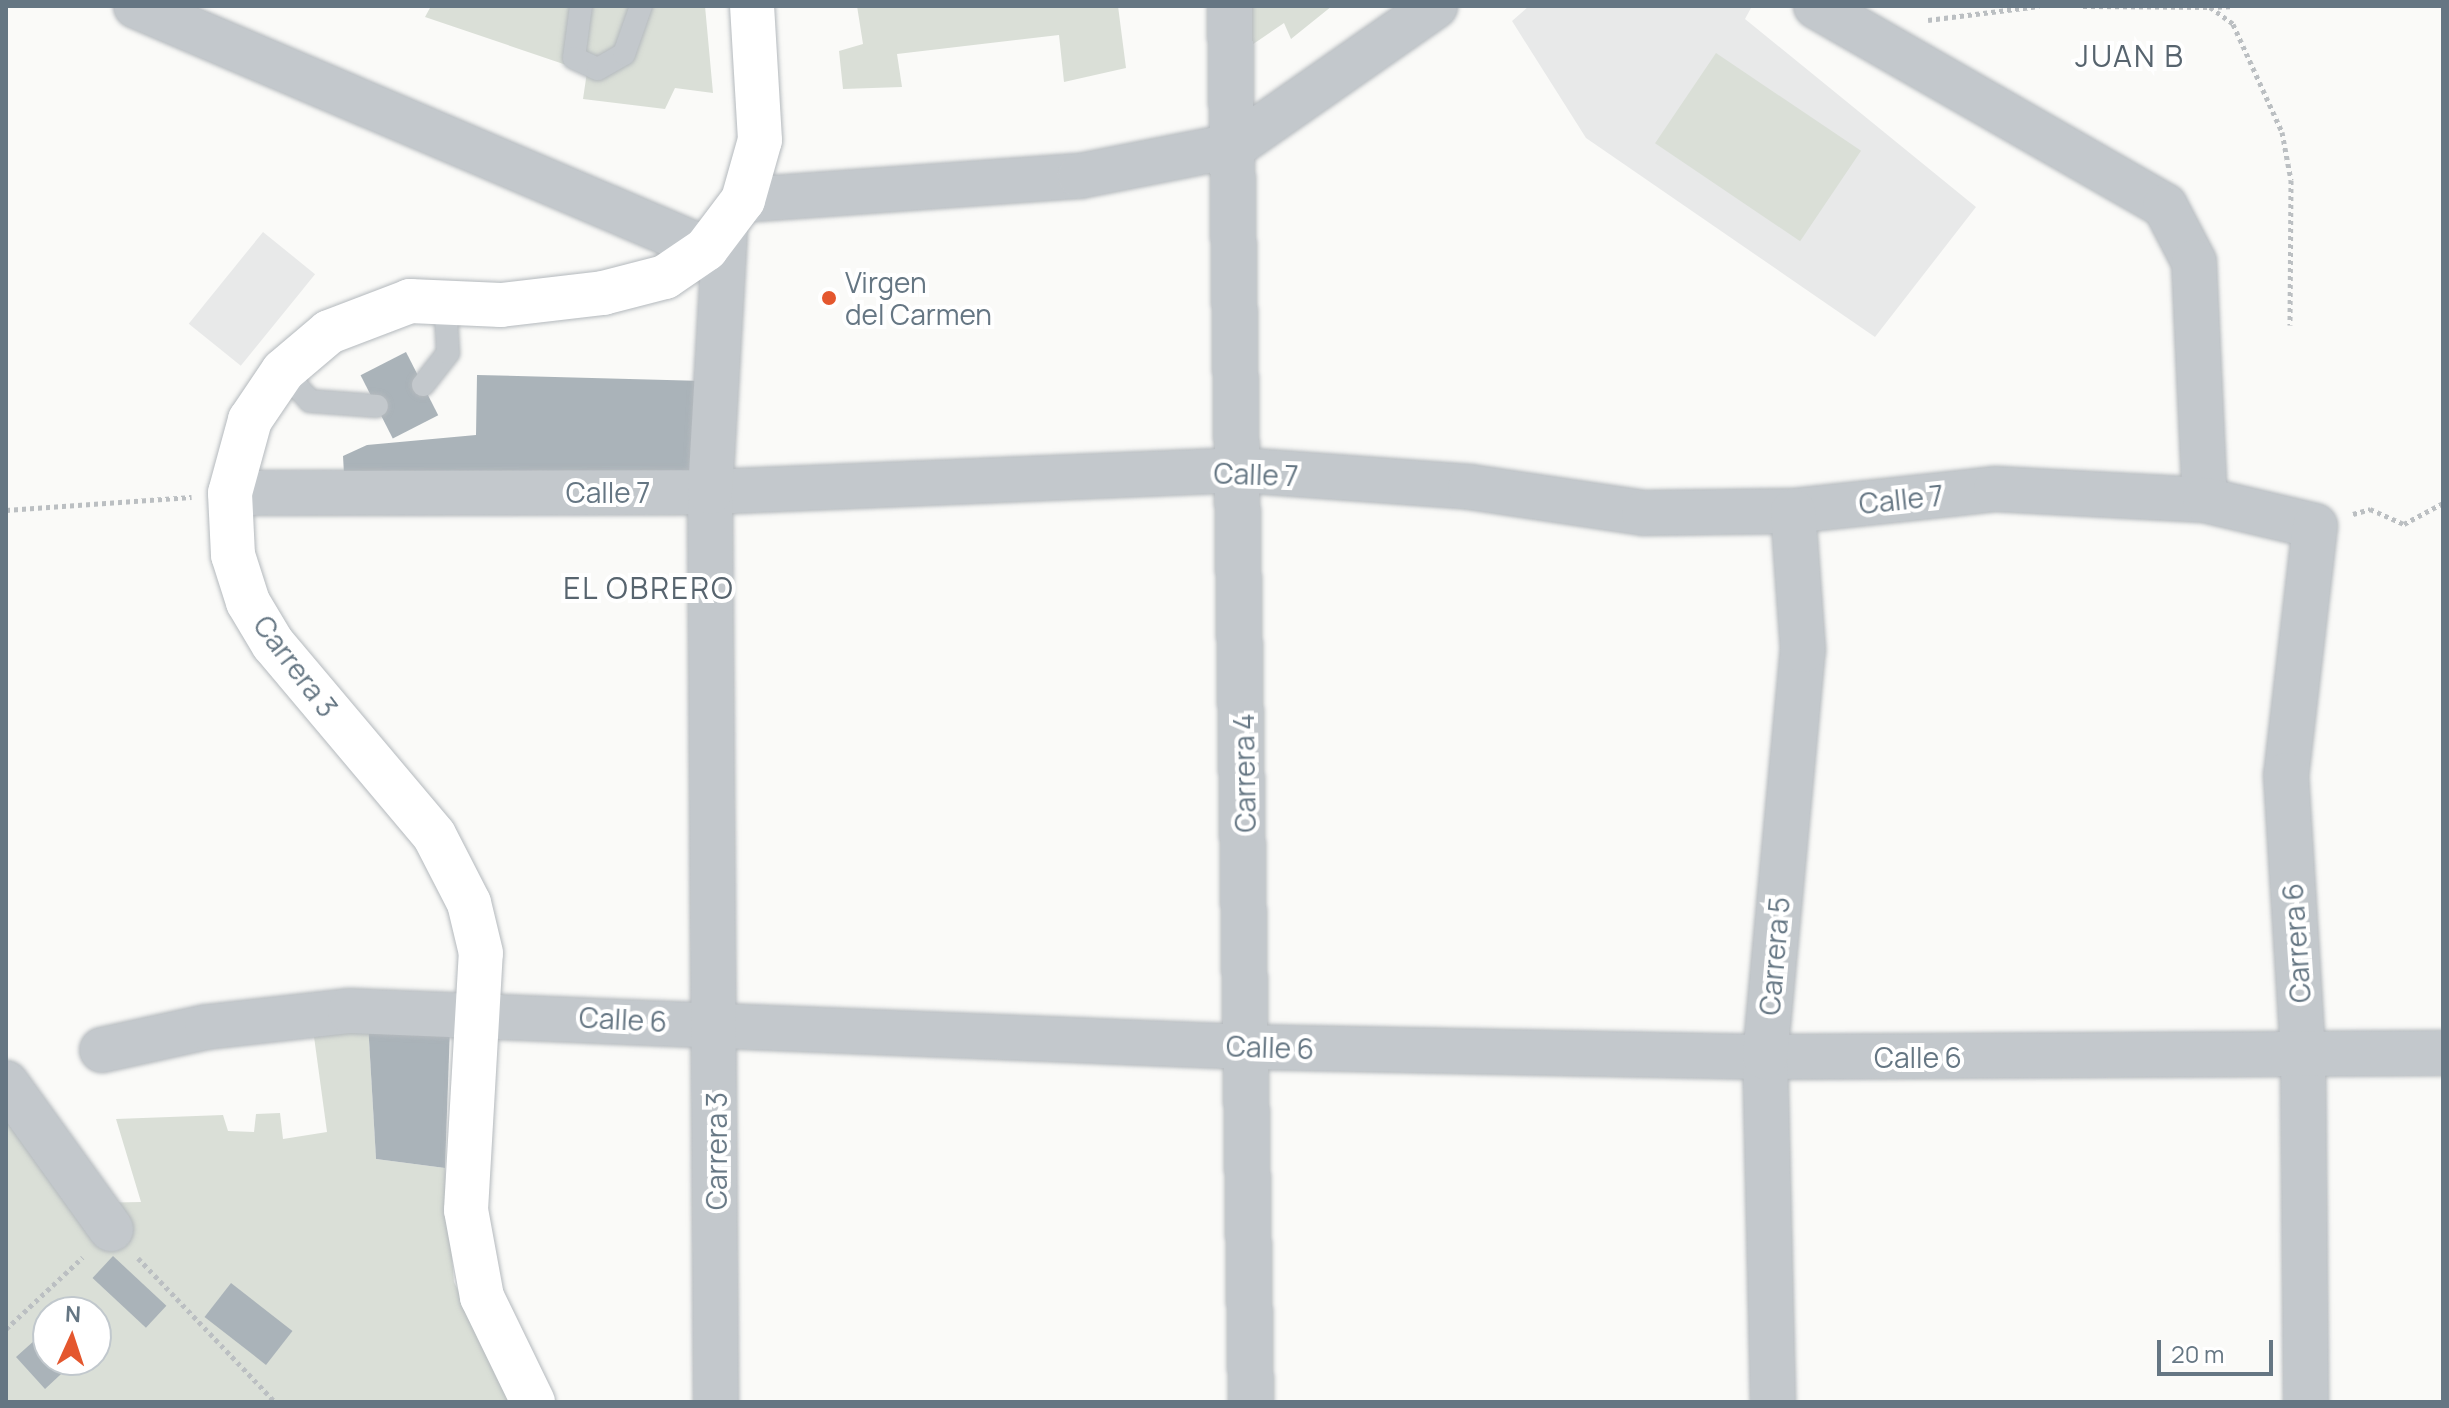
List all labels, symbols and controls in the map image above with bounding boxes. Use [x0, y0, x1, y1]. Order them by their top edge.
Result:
district label: JUAN B [2075, 38, 2185, 74]
place label: Virgen del Carmen [845, 265, 992, 331]
marker: Virgen del Carmen [820, 289, 838, 307]
street label: Calle 7 [1213, 456, 1299, 492]
street label: Calle 7 [566, 475, 650, 509]
street label: Calle 7 [1857, 478, 1945, 520]
district label: EL OBRERO [562, 570, 736, 606]
street label: Carrera 3 [247, 609, 345, 723]
street label: Carrera 4 [1226, 713, 1262, 833]
street label: Carrera 6 [2275, 882, 2317, 1004]
street label: Carrera 5 [1752, 895, 1796, 1017]
street label: Calle 6 [578, 1000, 668, 1038]
street label: Calle 6 [1225, 1029, 1315, 1065]
street label: Calle 6 [1874, 1040, 1962, 1074]
street label: Carrera 3 [699, 1092, 733, 1210]
north arrow [32, 1296, 112, 1376]
text: N [64, 1299, 82, 1329]
scale bar [2161, 1324, 2277, 1374]
text: 20 m [2171, 1337, 2224, 1370]

